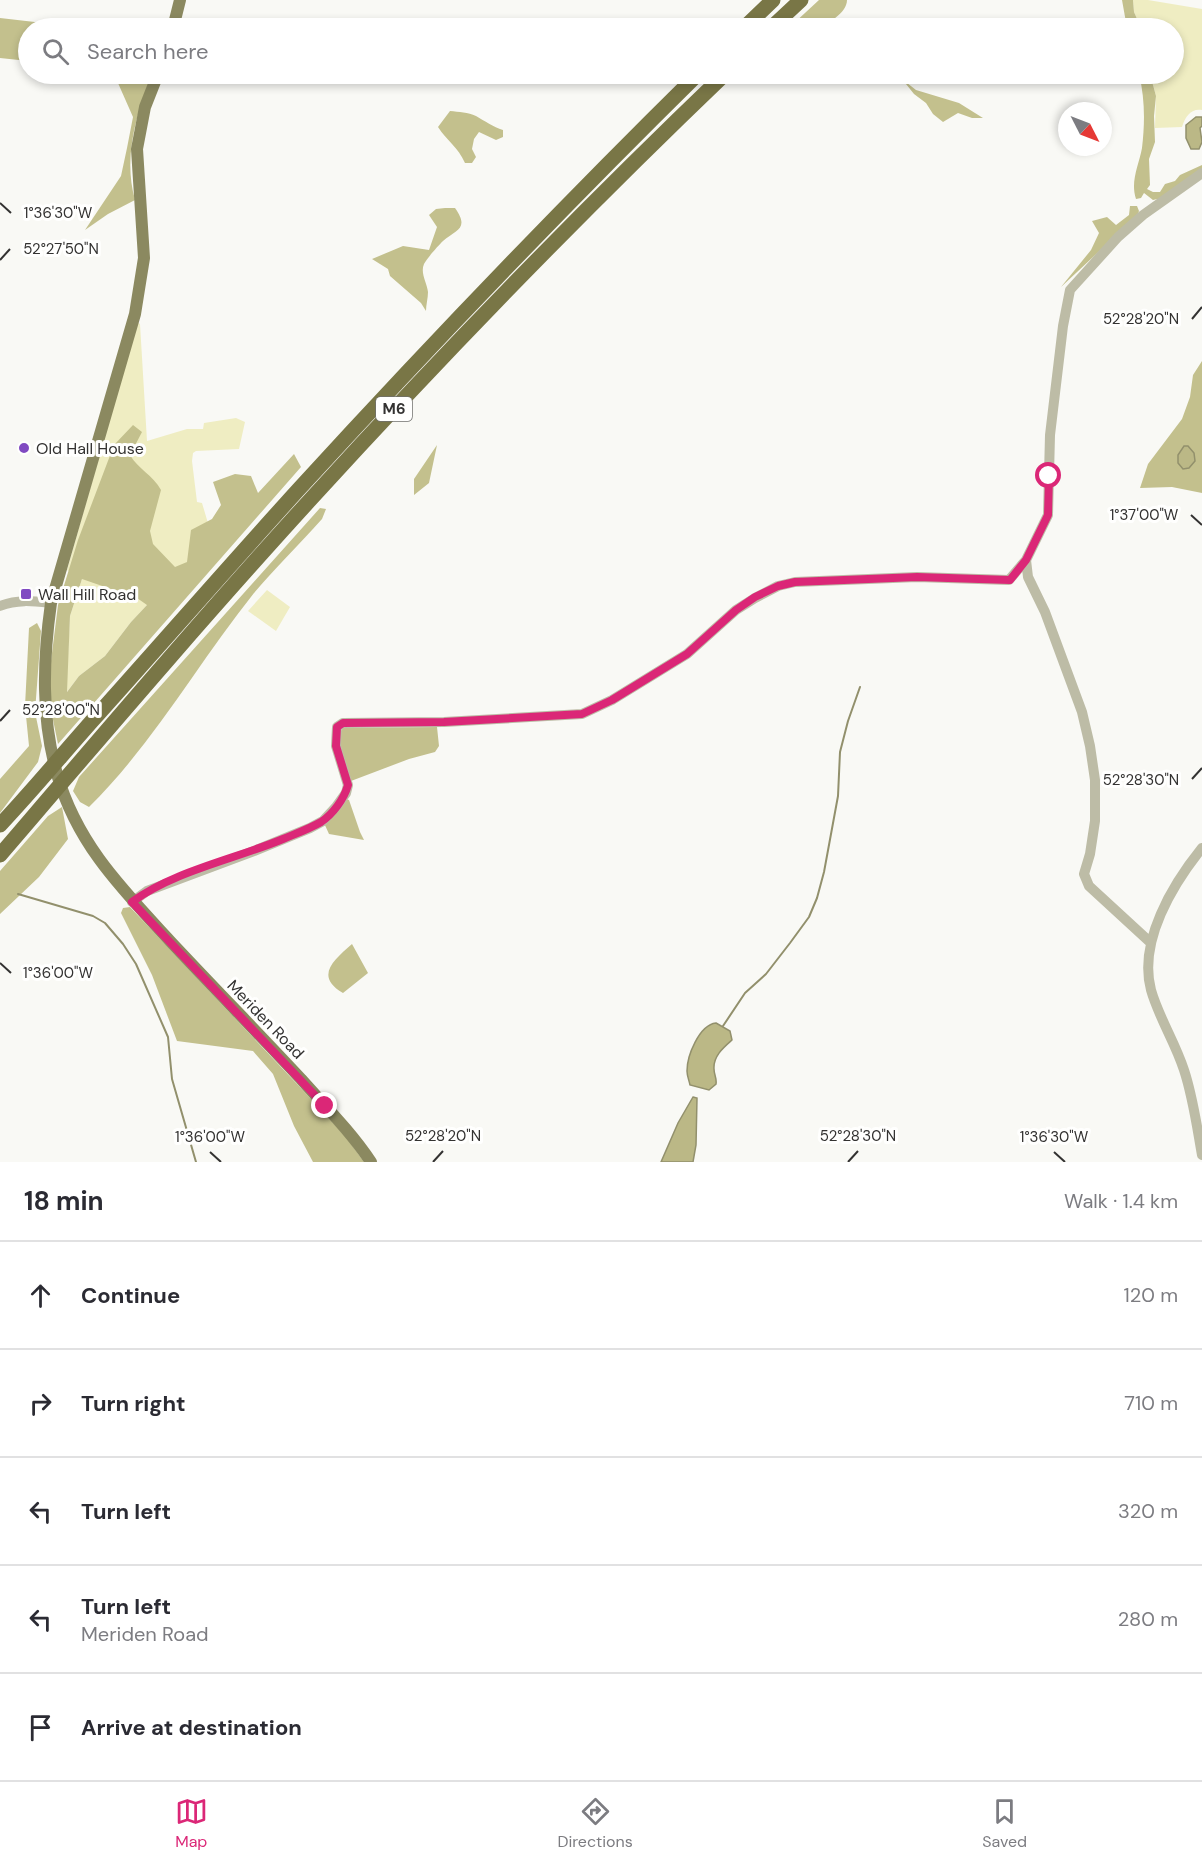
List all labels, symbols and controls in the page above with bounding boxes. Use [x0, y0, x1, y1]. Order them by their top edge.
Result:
search box [18, 18, 1184, 84]
icon: search [39, 35, 72, 68]
text: Search here [87, 37, 208, 66]
north arrow [1058, 102, 1112, 156]
text: 1°36'30"W [24, 203, 93, 223]
text: 52°27'50"N [23, 239, 99, 259]
text: 52°28'20"N [1103, 309, 1179, 329]
road number: M6 [376, 397, 412, 421]
place label: Old Hall House [36, 438, 144, 459]
marker: Old Hall House [17, 441, 31, 455]
route start [1035, 462, 1061, 488]
text: 1°37'00"W [1110, 505, 1179, 525]
place label: Wall Hill Road [38, 584, 136, 605]
marker: Wall Hill Road [19, 587, 33, 601]
text: 52°28'00"N [22, 700, 100, 720]
text: 52°28'30"N [1103, 770, 1179, 790]
text: 1°36'00"W [23, 963, 93, 983]
street label: Meriden Road [223, 975, 309, 1063]
route end [311, 1092, 337, 1118]
text: 52°28'20"N [405, 1126, 481, 1146]
text: 52°28'30"N [820, 1126, 896, 1146]
text: 1°36'00"W [175, 1127, 245, 1147]
text: 1°36'30"W [1020, 1127, 1089, 1147]
text: 18 min [24, 1184, 104, 1218]
text: Walk · 1.4 km [1064, 1188, 1178, 1214]
icon: ahead [24, 1279, 57, 1312]
text: Continue [81, 1281, 180, 1310]
text: 120 m [1124, 1282, 1178, 1308]
icon: right [24, 1387, 57, 1420]
text: Turn right [81, 1389, 186, 1418]
text: 710 m [1124, 1390, 1178, 1416]
icon: left [24, 1495, 57, 1528]
text: Turn left [81, 1497, 171, 1526]
text: 320 m [1118, 1498, 1178, 1524]
text: Turn left [81, 1592, 171, 1621]
icon: left [24, 1603, 57, 1636]
text: 280 m [1118, 1606, 1178, 1632]
text: Meriden Road [81, 1621, 209, 1647]
icon: arrive [24, 1711, 57, 1744]
text: Arrive at destination [81, 1713, 302, 1742]
tab: Map [175, 1795, 208, 1852]
tab: Directions [557, 1795, 633, 1852]
tab: Saved [982, 1795, 1027, 1852]

